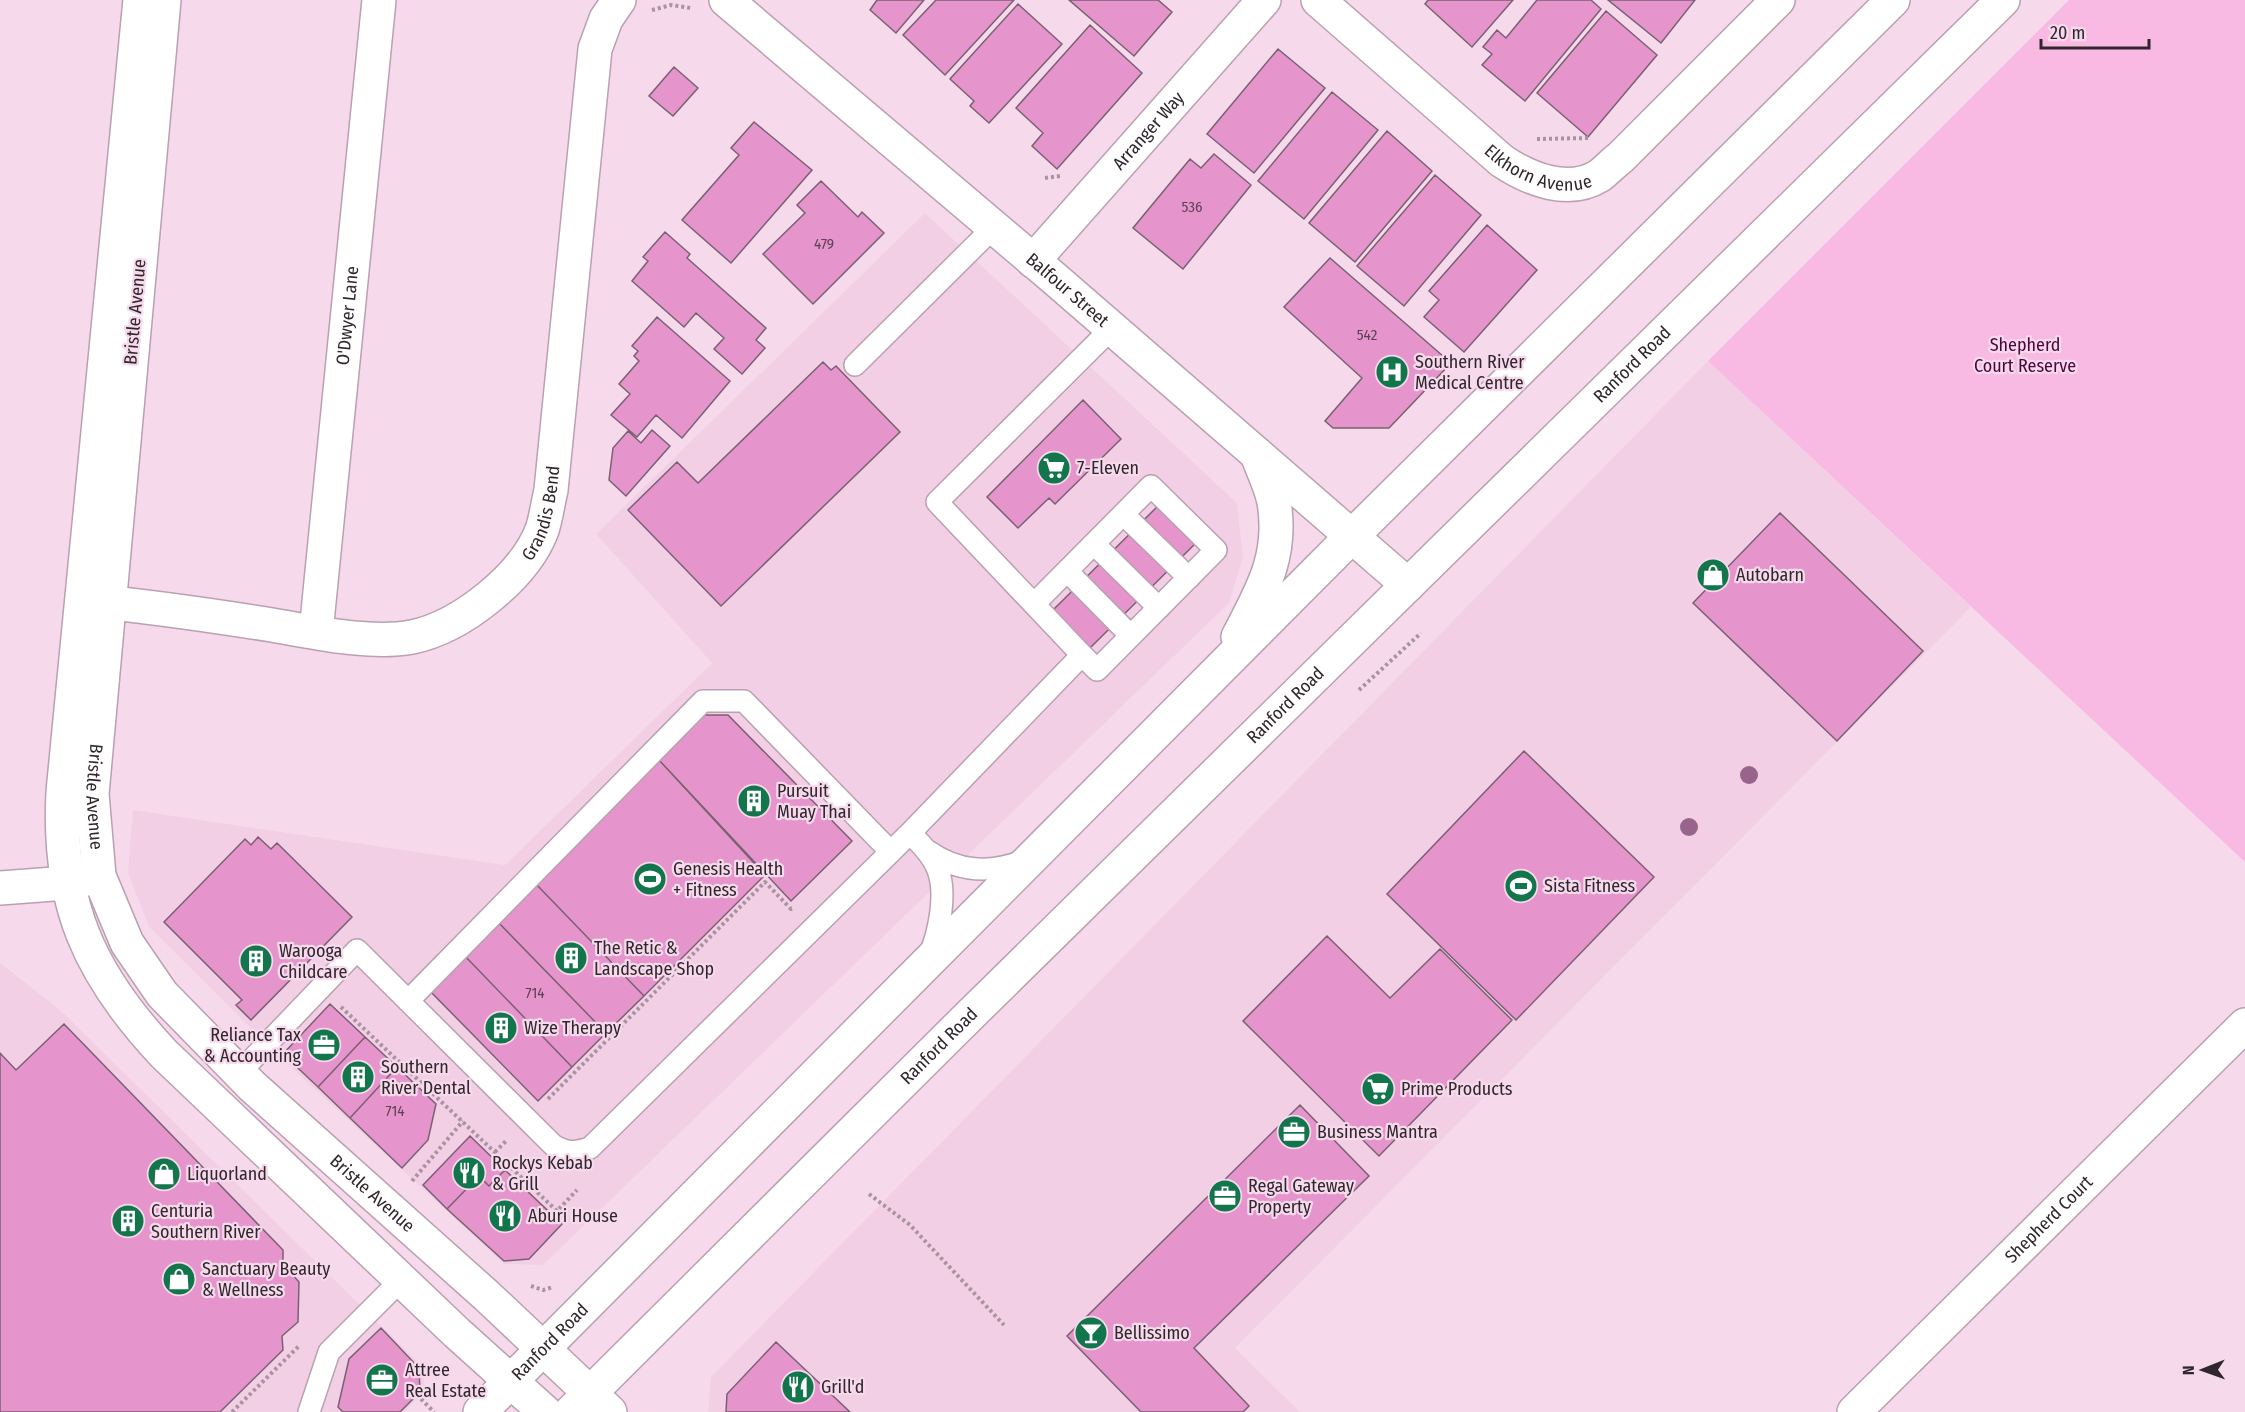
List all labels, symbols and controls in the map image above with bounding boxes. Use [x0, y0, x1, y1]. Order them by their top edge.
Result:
scale bar [2041, 12, 2149, 50]
text: 20 m [2050, 22, 2085, 44]
street label: Arranger Way [1108, 87, 1189, 174]
street label: Elkhorn Avenue [1480, 140, 1595, 196]
house number: 536 [1182, 198, 1203, 216]
house number: 479 [814, 235, 834, 253]
street label: Balfour Street [1022, 248, 1114, 332]
street label: Bristle Avenue [119, 258, 151, 366]
street label: O'Dwyer Lane [332, 265, 363, 366]
street label: Ranford Road [1589, 322, 1675, 407]
house number: 542 [1357, 326, 1378, 344]
park label: Shepherd Court Reserve [1974, 334, 2076, 377]
place label: Southern River Medical Centre [1415, 351, 1525, 394]
hospital icon: Southern River Medical Centre [1374, 354, 1410, 390]
supermarket icon: 7-Eleven [1036, 450, 1072, 486]
place label: 7-Eleven [1077, 457, 1139, 479]
street label: Grandis Bend [517, 465, 564, 565]
shop icon: Autobarn [1695, 557, 1731, 593]
place label: Autobarn [1736, 564, 1804, 586]
street label: Ranford Road [1242, 662, 1329, 748]
street label: Bristle Avenue [81, 743, 108, 851]
place label: Pursuit Muay Thai [777, 780, 851, 823]
building icon: Pursuit Muay Thai [736, 783, 772, 819]
place label: Genesis Health + Fitness [673, 858, 783, 901]
sports icon: Genesis Health + Fitness [632, 861, 668, 897]
sports icon: Sista Fitness [1503, 868, 1539, 904]
place label: Sista Fitness [1544, 875, 1636, 897]
place label: The Retic & Landscape Shop [594, 937, 714, 980]
place label: Warooga Childcare [279, 940, 347, 983]
building icon: The Retic & Landscape Shop [553, 940, 589, 976]
building icon: Warooga Childcare [238, 943, 274, 979]
house number: 714 [526, 984, 545, 1002]
street label: Ranford Road [896, 1003, 982, 1089]
building icon: Wize Therapy [483, 1010, 519, 1046]
place label: Wize Therapy [524, 1017, 621, 1039]
place label: Reliance Tax & Accounting [204, 1024, 302, 1067]
office icon: Reliance Tax & Accounting [306, 1027, 342, 1063]
place label: Southern River Dental [381, 1056, 471, 1099]
building icon: Southern River Dental [340, 1059, 376, 1095]
supermarket icon: Prime Products [1360, 1071, 1396, 1107]
place label: Prime Products [1401, 1078, 1513, 1100]
house number: 714 [386, 1102, 405, 1120]
office icon: Business Mantra [1276, 1114, 1312, 1150]
place label: Business Mantra [1317, 1121, 1438, 1143]
street label: Bristle Avenue [325, 1150, 419, 1237]
place label: Rockys Kebab & Grill [492, 1152, 593, 1195]
restaurant icon: Rockys Kebab & Grill [451, 1155, 487, 1191]
shop icon: Liquorland [146, 1156, 182, 1192]
place label: Liquorland [187, 1163, 267, 1185]
street label: Shepherd Court [2000, 1171, 2097, 1267]
place label: Regal Gateway Property [1248, 1175, 1354, 1218]
office icon: Regal Gateway Property [1207, 1178, 1243, 1214]
restaurant icon: Aburi House [487, 1198, 523, 1234]
place label: Centuria Southern River [151, 1200, 261, 1243]
building icon: Centuria Southern River [110, 1203, 146, 1239]
place label: Aburi House [528, 1205, 618, 1227]
place label: Sanctuary Beauty & Wellness [202, 1258, 330, 1301]
shop icon: Sanctuary Beauty & Wellness [161, 1261, 197, 1297]
street label: Ranford Road [507, 1299, 593, 1385]
bar icon: Bellissimo [1073, 1315, 1109, 1351]
place label: Bellissimo [1114, 1322, 1190, 1344]
north arrow [2173, 1340, 2233, 1400]
place label: Attree Real Estate [405, 1359, 486, 1402]
office icon: Attree Real Estate [364, 1362, 400, 1398]
text: N [2179, 1365, 2198, 1375]
restaurant icon: Grill'd [780, 1369, 816, 1405]
place label: Grill'd [821, 1376, 864, 1398]

